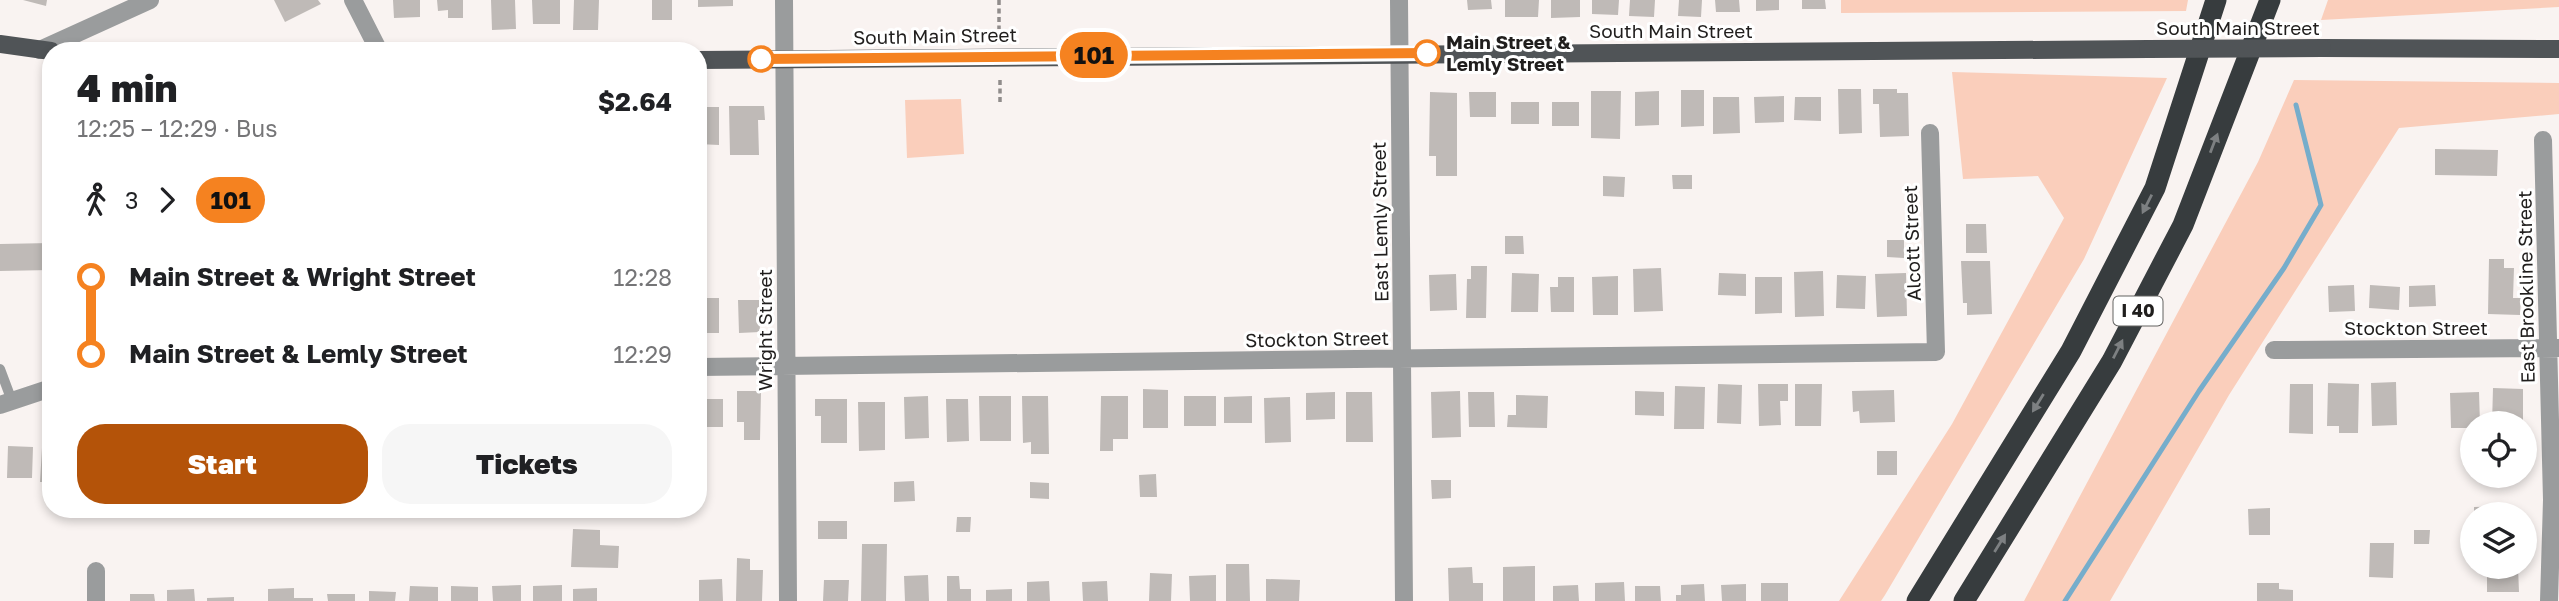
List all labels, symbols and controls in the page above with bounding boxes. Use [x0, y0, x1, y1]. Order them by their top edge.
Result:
street label: South Main Street [2156, 16, 2320, 39]
street label: South Main Street [1589, 19, 1753, 42]
street label: South Main Street [853, 23, 1017, 48]
place label: Main Street & Lemly Street [1446, 30, 1571, 75]
line badge: 101 [1054, 32, 1134, 78]
text: 101 [1074, 40, 1114, 69]
marker: Main Street & Lemly Street [1414, 40, 1440, 66]
unlabelled marker [748, 46, 774, 72]
text: 4 min [77, 65, 178, 110]
text: $2.64 [598, 86, 672, 117]
text: 12:25 – 12:29 · Bus [77, 114, 277, 142]
one-way arrow [2209, 132, 2220, 153]
street label: East Lemly Street [1367, 142, 1392, 302]
icon: walk [77, 181, 115, 219]
icon: forward [148, 181, 186, 219]
text: 101 [210, 185, 251, 214]
street label: Alcott Street [1898, 185, 1925, 301]
text: 3 [125, 186, 138, 214]
street label: East Brookline Street [2512, 190, 2539, 384]
one-way arrow [2141, 194, 2153, 213]
text: Main Street & Wright Street [129, 261, 476, 292]
text: 12:28 [613, 263, 672, 291]
street label: Wright Street [753, 269, 776, 391]
road number: I 40 [2114, 296, 2162, 326]
street label: Stockton Street [2344, 316, 2488, 339]
street label: Stockton Street [1245, 326, 1389, 351]
text: Main Street & Lemly Street [129, 338, 468, 369]
one-way arrow [2113, 339, 2124, 359]
text: 12:29 [613, 340, 672, 368]
one-way arrow [2032, 394, 2045, 413]
map controls [2460, 411, 2537, 579]
button: locate [2460, 411, 2537, 488]
button: Start [77, 424, 368, 504]
button: Tickets [382, 424, 672, 504]
button: layers [2460, 502, 2537, 579]
one-way arrow [1993, 533, 2006, 553]

